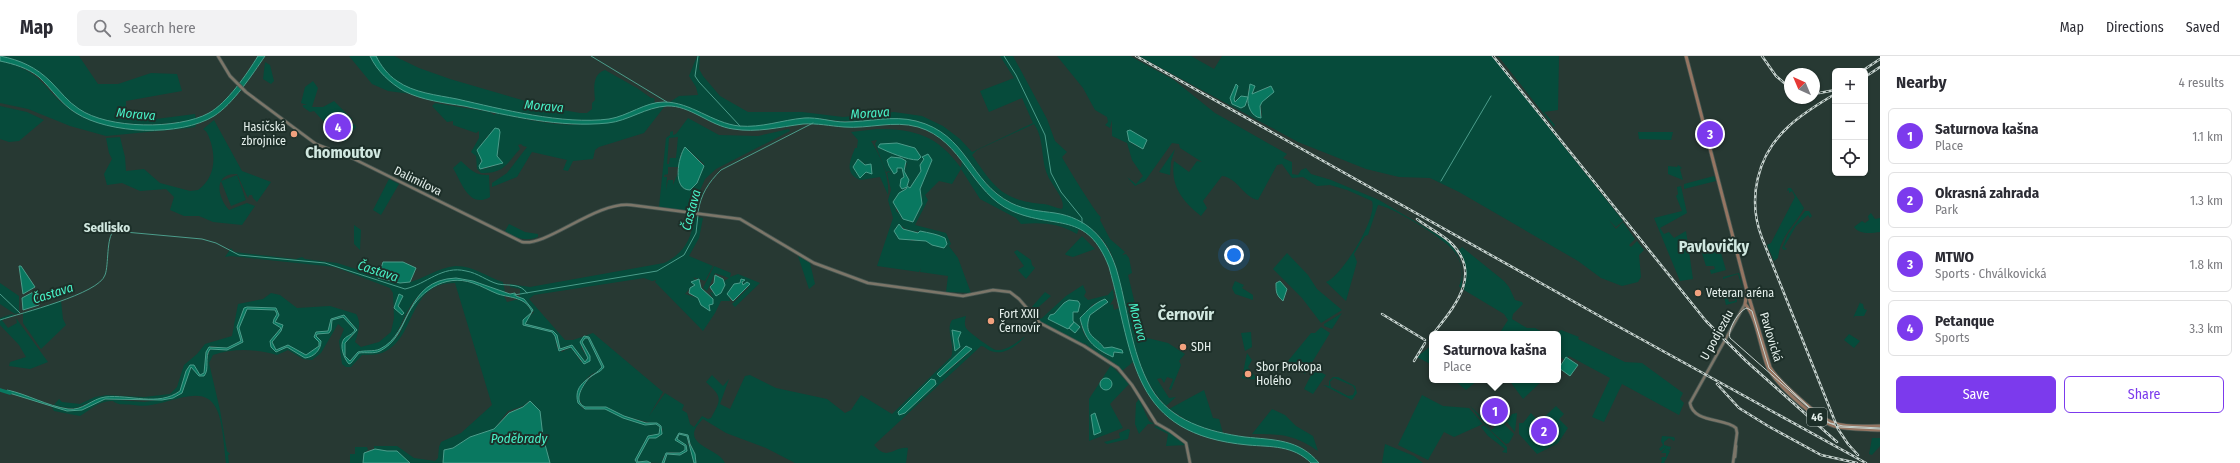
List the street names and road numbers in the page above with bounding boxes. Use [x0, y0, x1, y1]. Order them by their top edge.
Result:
street label: Dalimilova [392, 163, 444, 199]
street label: U podjezdu [1697, 307, 1737, 363]
street label: Pavlovická [1757, 311, 1785, 363]
road number: 46 [1807, 408, 1827, 426]

